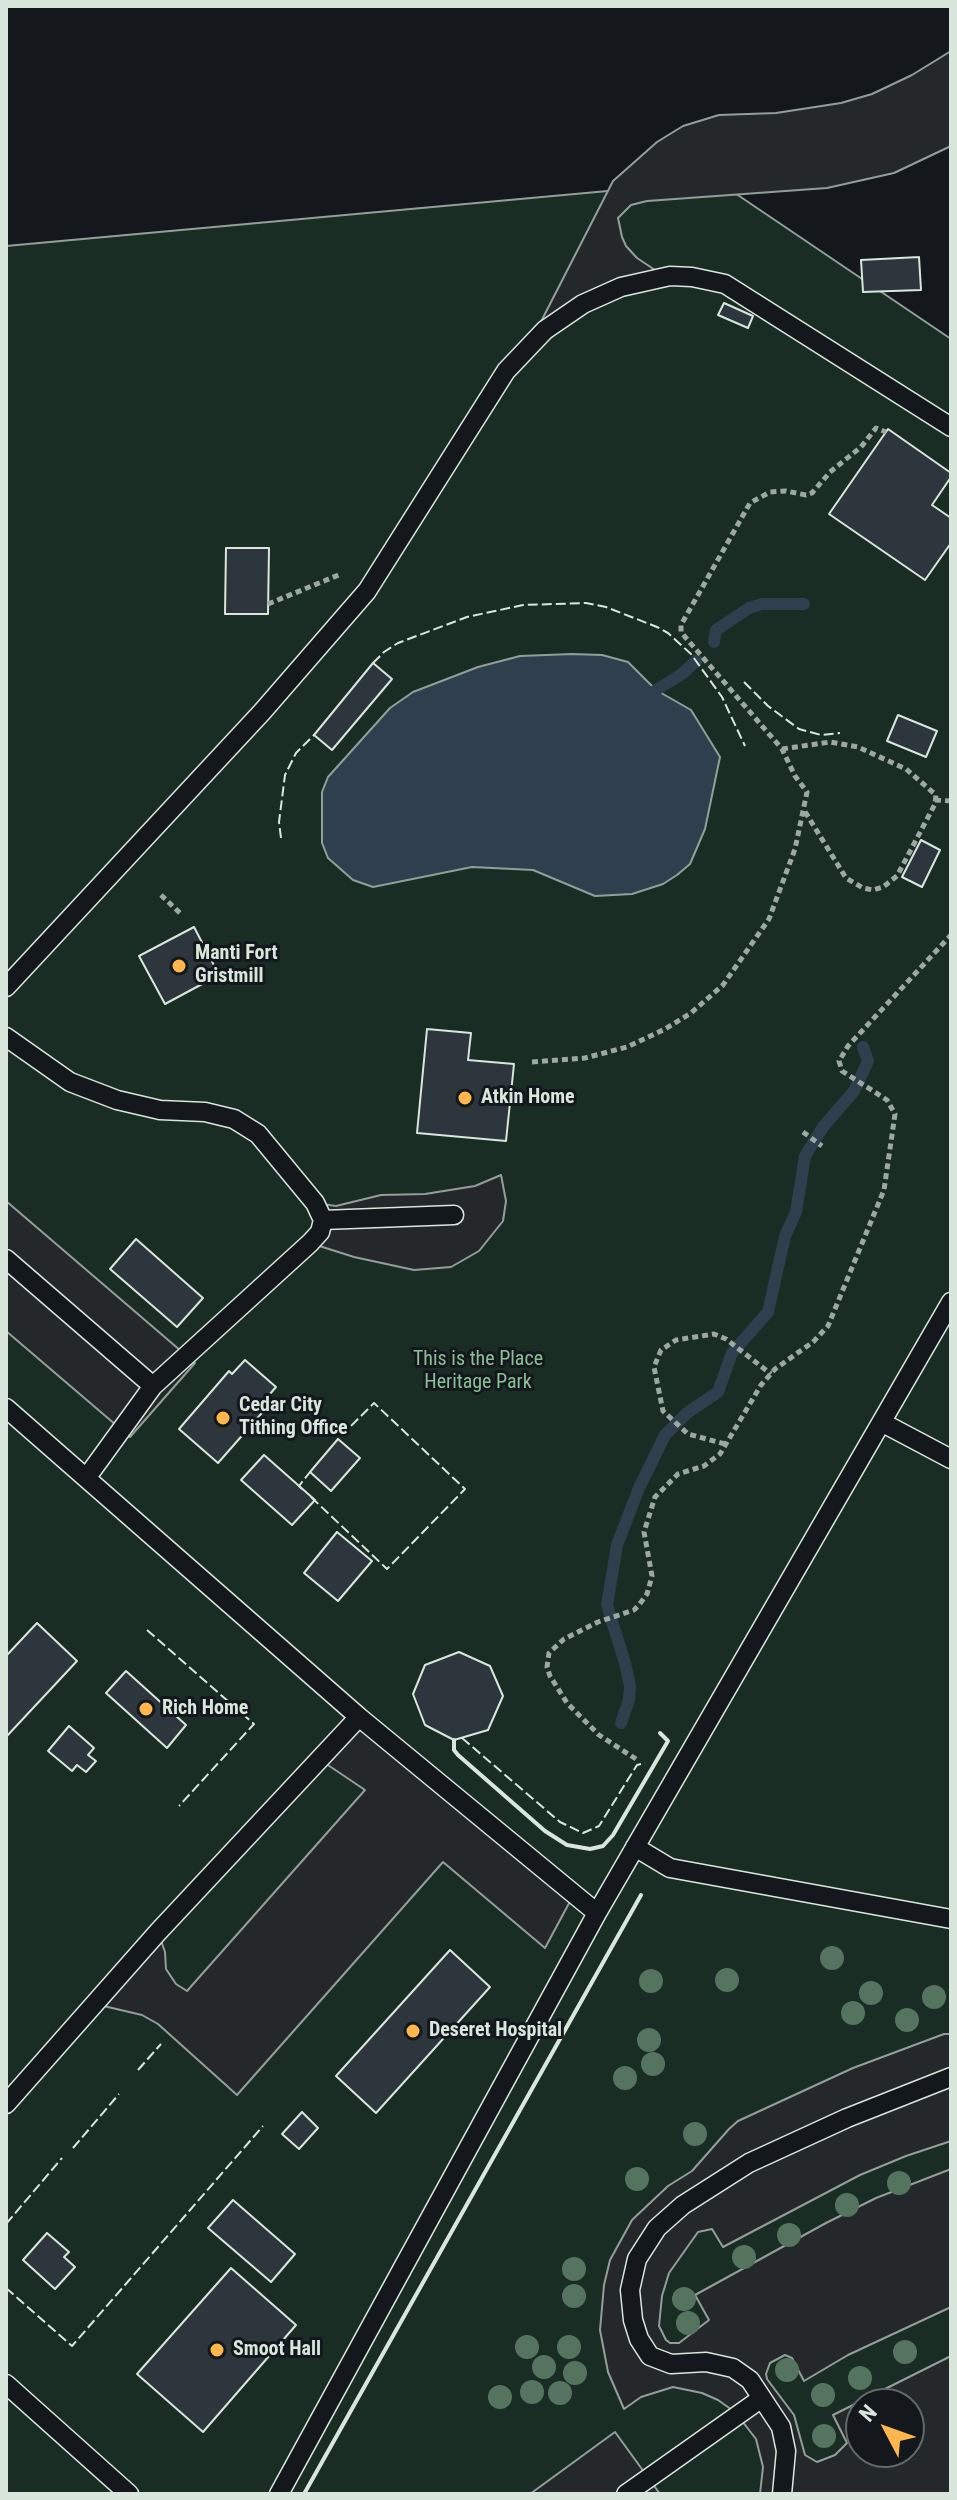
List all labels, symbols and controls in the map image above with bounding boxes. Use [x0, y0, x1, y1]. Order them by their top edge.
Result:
place label: Manti Fort Gristmill [195, 942, 278, 989]
marker: Manti Fort Gristmill [170, 957, 188, 975]
place label: Atkin Home [481, 1086, 575, 1110]
marker: Atkin Home [456, 1089, 474, 1107]
park label: This is the Place Heritage Park [413, 1348, 543, 1395]
place label: Cedar City Tithing Office [239, 1394, 348, 1441]
marker: Cedar City Tithing Office [214, 1409, 232, 1427]
place label: Rich Home [162, 1697, 248, 1721]
marker: Rich Home [137, 1700, 155, 1718]
place label: Deseret Hospital [429, 2019, 562, 2043]
marker: Deseret Hospital [404, 2022, 422, 2040]
place label: Smoot Hall [233, 2338, 321, 2362]
marker: Smoot Hall [208, 2341, 226, 2359]
north arrow [845, 2388, 925, 2468]
text: N [854, 2400, 882, 2427]

